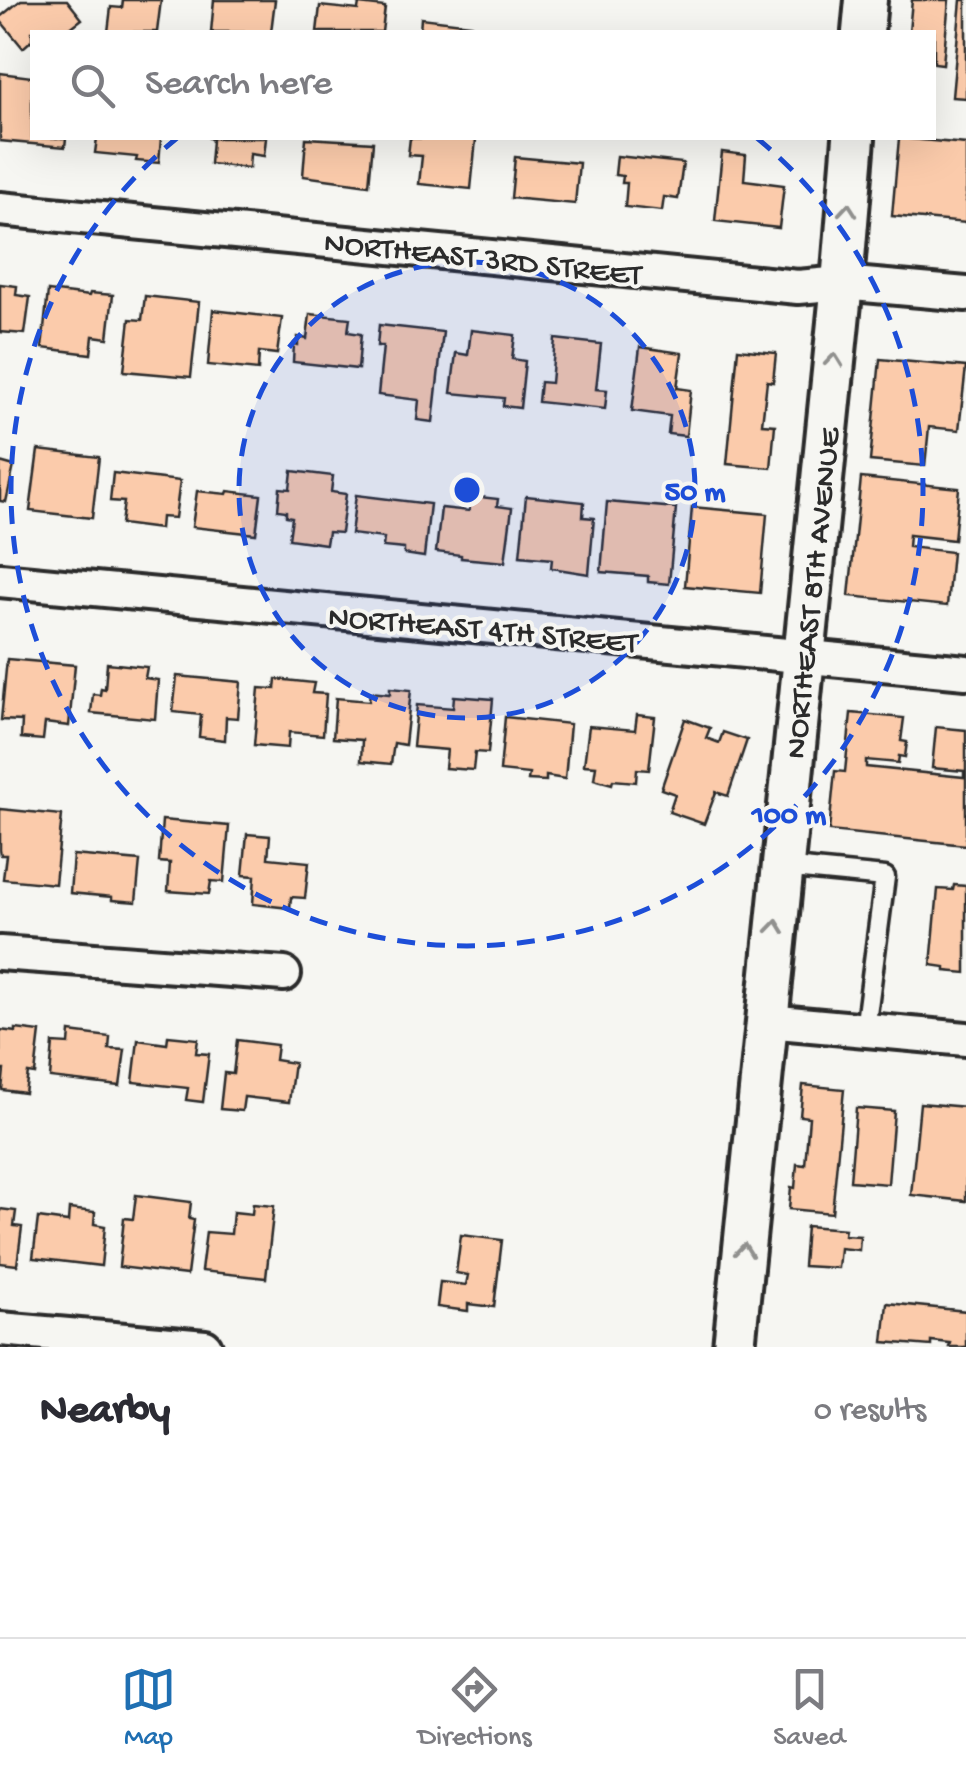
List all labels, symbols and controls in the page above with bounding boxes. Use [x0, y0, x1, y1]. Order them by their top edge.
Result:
search box [30, 30, 936, 140]
icon: search [65, 58, 120, 113]
text: Search here [145, 63, 332, 107]
one-way arrow [836, 202, 858, 218]
street label: NORTHEAST 3RD STREET [322, 225, 645, 297]
one-way arrow [823, 351, 844, 367]
street label: NORTHEAST 8TH AVENUE [779, 425, 851, 761]
centre of rings [449, 472, 485, 508]
text: 50 m [664, 477, 726, 512]
street label: NORTHEAST 4TH STREET [326, 600, 641, 665]
text: 100 m [751, 800, 827, 835]
one-way arrow [765, 918, 787, 934]
one-way arrow [732, 1242, 754, 1258]
text: Nearby [40, 1388, 170, 1437]
text: 0 results [814, 1393, 926, 1431]
tab: Map [121, 1662, 176, 1755]
tab: Directions [418, 1662, 532, 1755]
tab: Saved [773, 1662, 845, 1755]

